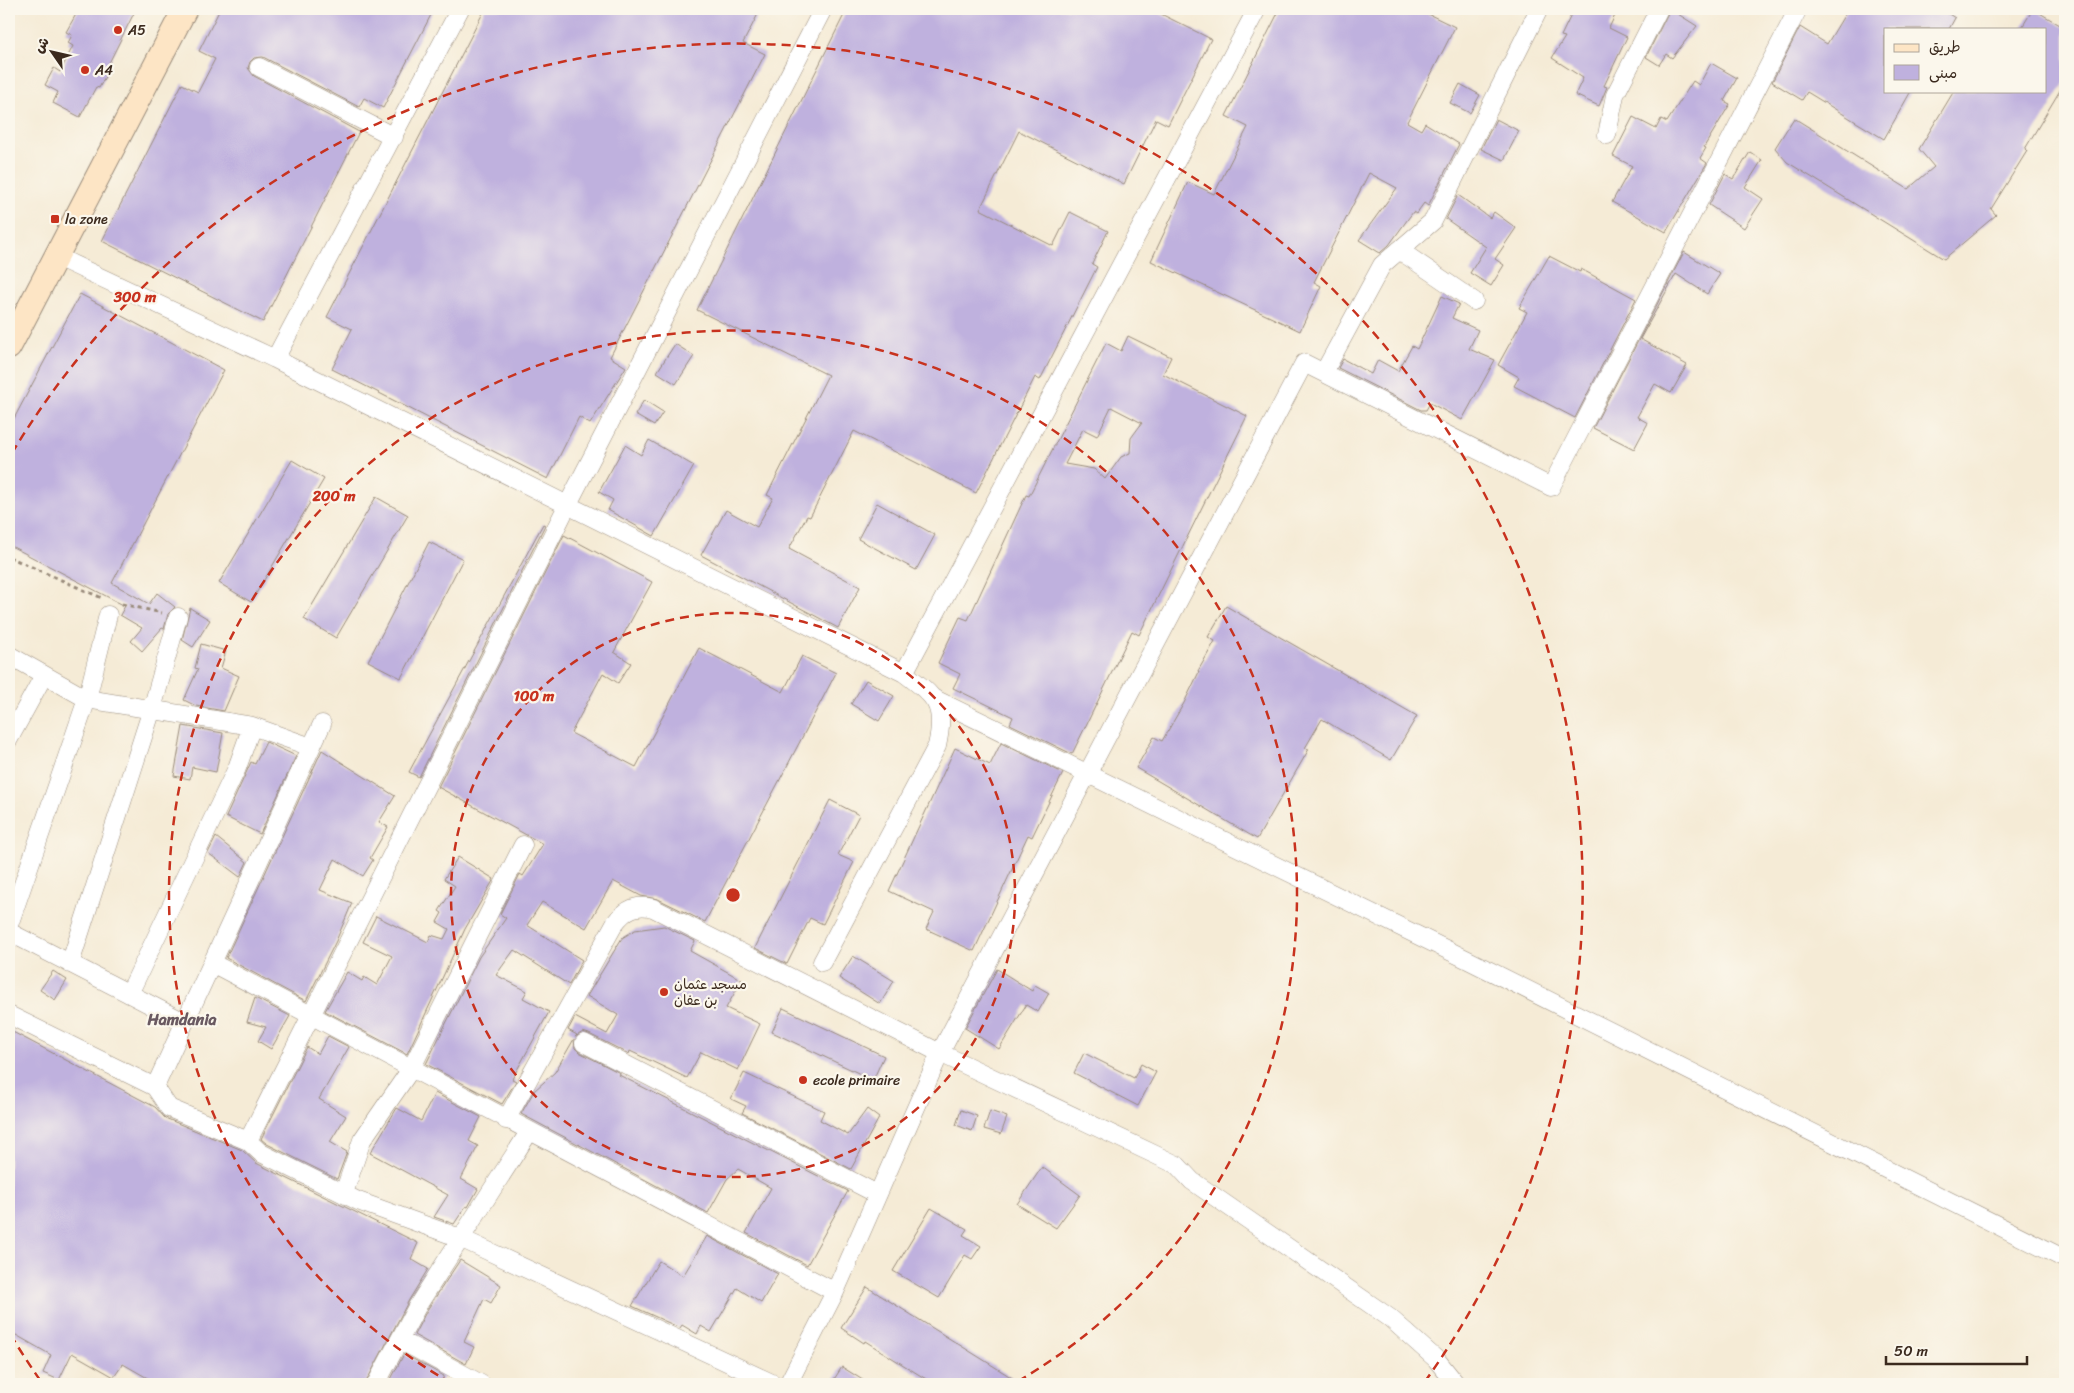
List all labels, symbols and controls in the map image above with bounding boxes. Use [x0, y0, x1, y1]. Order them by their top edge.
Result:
place label: A5 [127, 18, 146, 43]
marker: A5 [112, 24, 124, 36]
north arrow [28, 28, 78, 78]
legend [1884, 28, 2046, 92]
text: ش [27, 32, 56, 58]
text: طريق [1929, 34, 1961, 60]
place label: A4 [94, 58, 113, 83]
text: مبنى [1929, 60, 1957, 86]
marker: A4 [79, 64, 91, 76]
place label: la zone [65, 207, 108, 232]
marker: la zone [49, 213, 61, 225]
text: 300 m [113, 284, 157, 310]
text: 200 m [311, 483, 356, 509]
text: 100 m [514, 683, 555, 709]
centre of rings [724, 886, 742, 904]
place label: مسجد عثمان بن عفان [674, 972, 747, 1013]
marker: مسجد عثمان بن عفان [658, 986, 670, 998]
district label: Hamdania [146, 1005, 217, 1034]
place label: ecole primaire [813, 1068, 900, 1093]
marker: ecole primaire [797, 1074, 809, 1086]
scale bar [1886, 1333, 2028, 1365]
text: 50 m [1894, 1338, 1929, 1364]

